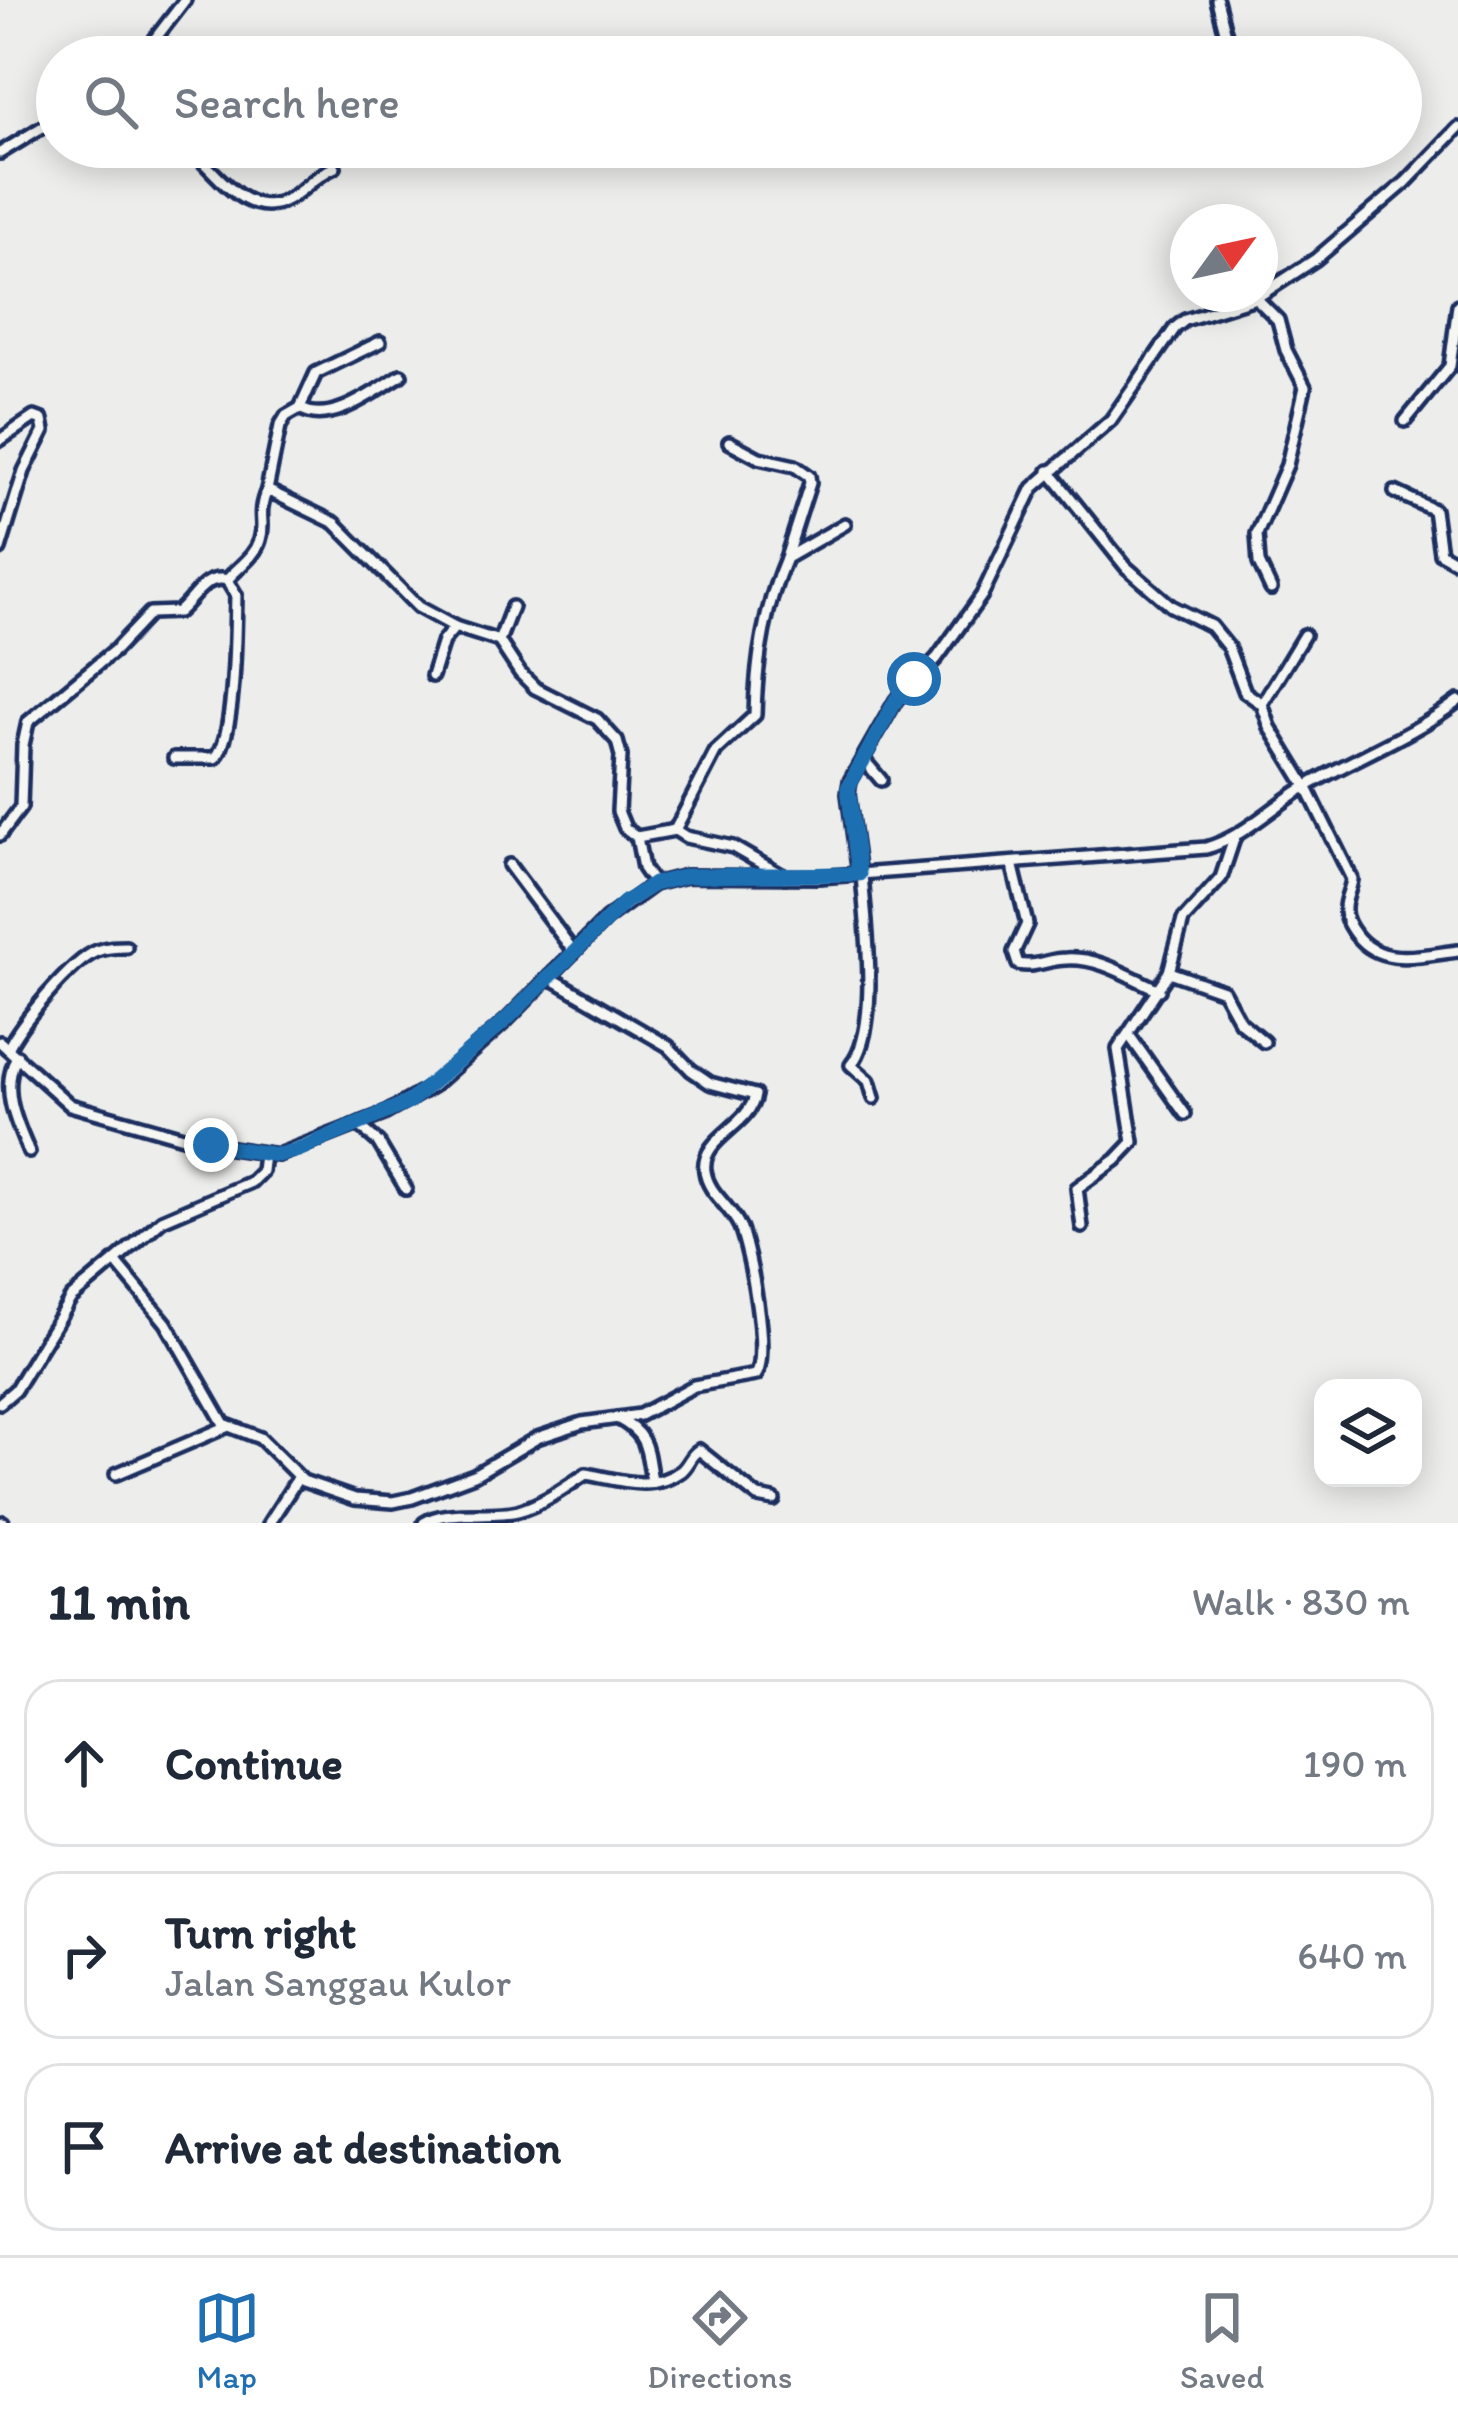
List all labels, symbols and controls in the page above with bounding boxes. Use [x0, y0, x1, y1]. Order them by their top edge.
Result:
search box [36, 36, 1422, 168]
icon: search [78, 69, 144, 135]
text: Search here [174, 75, 400, 129]
north arrow [1170, 204, 1278, 312]
route start [887, 652, 941, 706]
route end [184, 1118, 238, 1172]
map controls [1314, 1379, 1422, 1487]
button: layers [1314, 1379, 1422, 1487]
text: 11 min [48, 1571, 190, 1632]
text: Walk · 830 m [1192, 1578, 1410, 1625]
icon: ahead [51, 1730, 117, 1796]
text: Continue [165, 1736, 343, 1790]
text: 190 m [1303, 1740, 1407, 1787]
text: Turn right [165, 1905, 356, 1959]
icon: right [51, 1922, 117, 1988]
text: 640 m [1297, 1932, 1407, 1979]
text: Jalan Sanggau Kulor [165, 1959, 511, 2006]
icon: arrive [51, 2114, 117, 2180]
text: Arrive at destination [165, 2120, 561, 2174]
tab: Map [194, 2285, 260, 2396]
tab: Directions [647, 2285, 792, 2396]
tab: Saved [1180, 2285, 1264, 2396]

